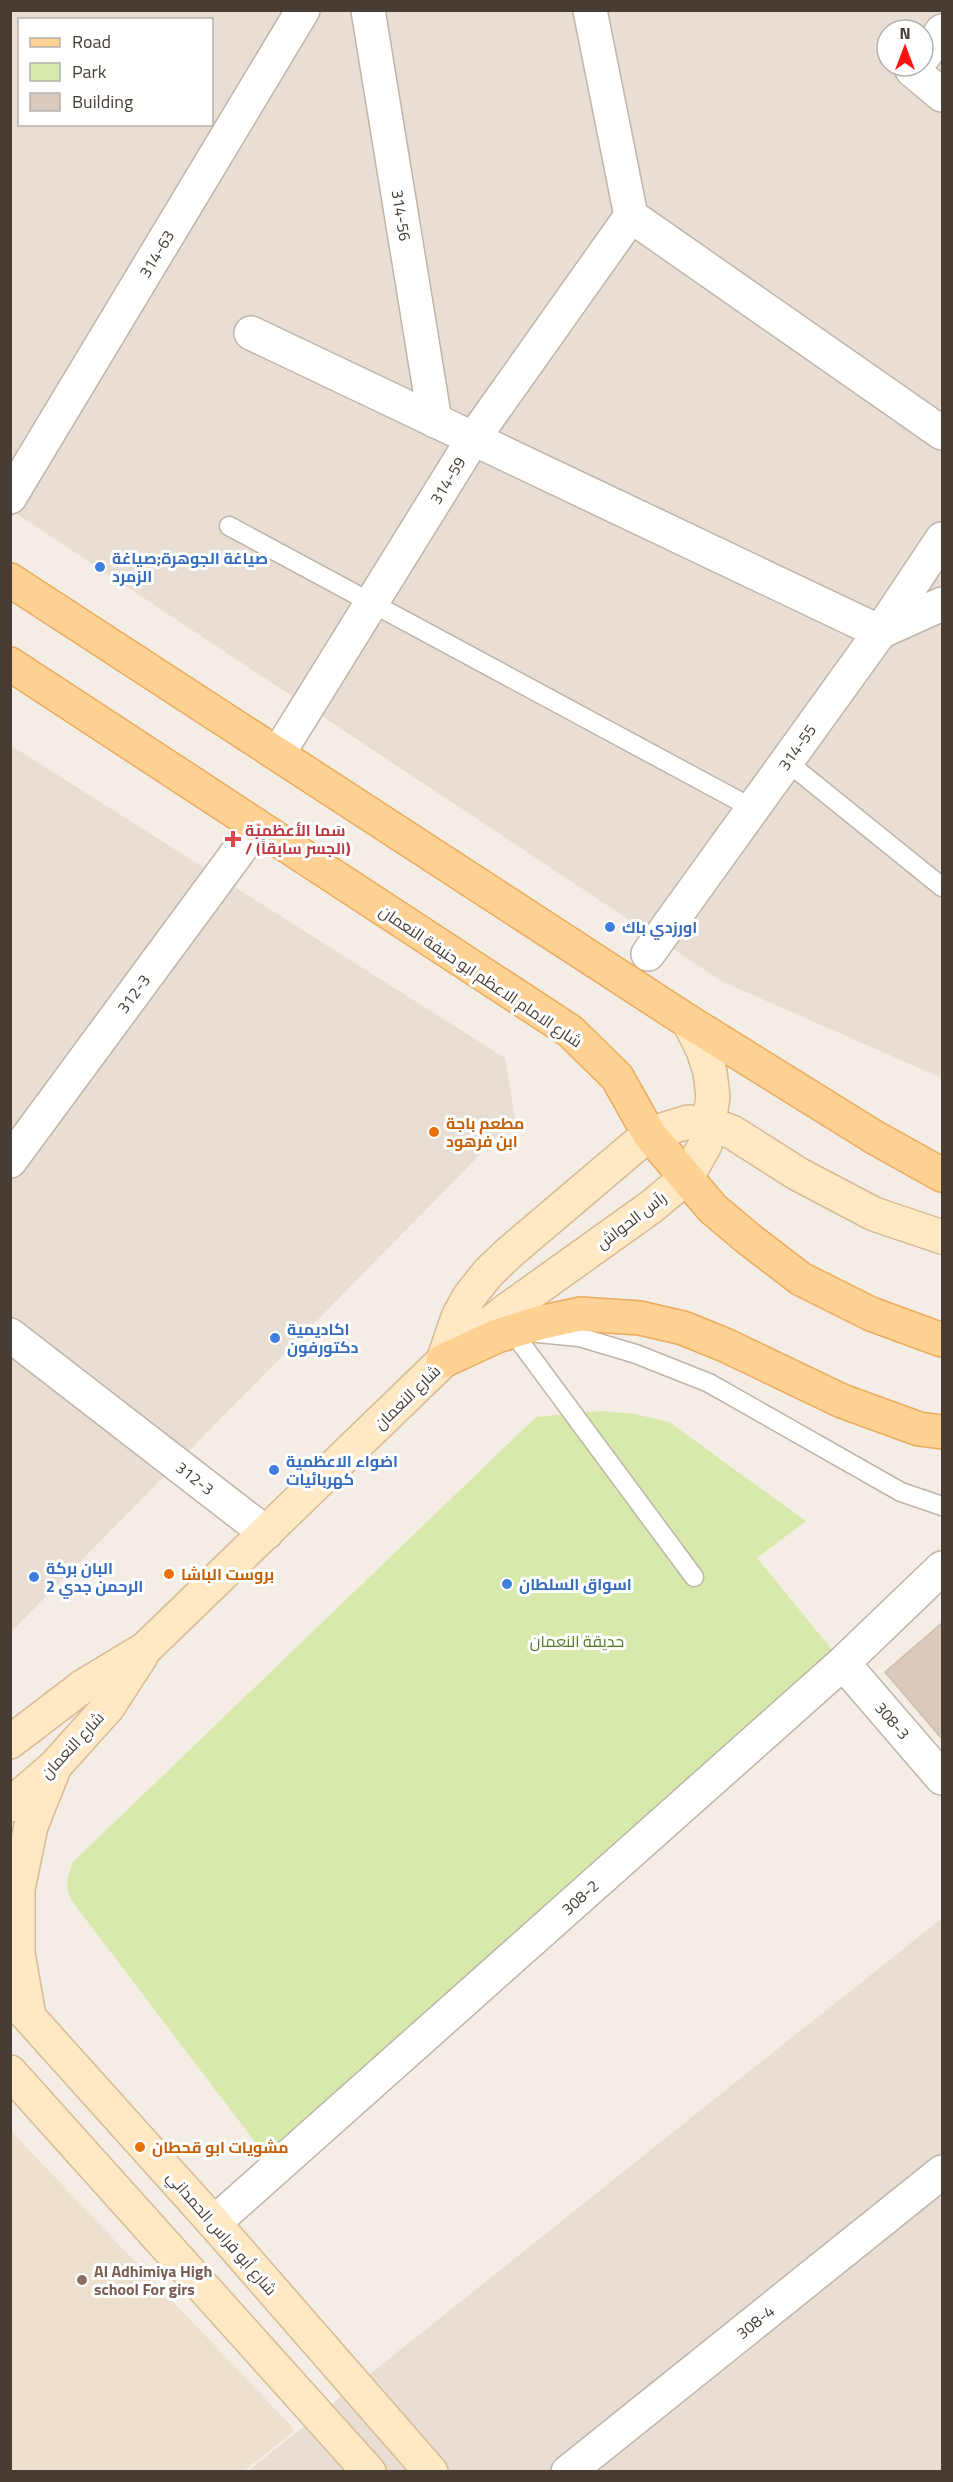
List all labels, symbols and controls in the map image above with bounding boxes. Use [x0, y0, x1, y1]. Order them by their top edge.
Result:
legend [18, 18, 213, 126]
north arrow [875, 18, 935, 78]
text: N [899, 21, 911, 45]
text: Road [72, 28, 111, 55]
text: Park [72, 58, 107, 85]
text: Building [72, 88, 133, 115]
street label: 314-56 [385, 188, 417, 243]
street label: 314-63 [133, 225, 180, 282]
street label: 314-59 [424, 452, 471, 509]
place label: صياغة الجوهرة;صياغة الزمرد [112, 546, 268, 588]
marker: صياغة الجوهرة;صياغة الزمرد [93, 560, 107, 574]
street label: 314-55 [772, 719, 822, 775]
place label: سَما الأعظميّة / (الجسر سابقاً) [245, 818, 351, 860]
marker: سَما الأعظميّة / (الجسر سابقاً) [226, 832, 240, 846]
street label: شارع الامام الاعظم ابو حنيفة النعمان [375, 899, 587, 1053]
place label: اورزدي باك [622, 915, 697, 940]
marker: اورزدي باك [603, 920, 617, 934]
street label: 312-3 [111, 969, 156, 1018]
place label: مطعم باجة ابن فرهود [446, 1111, 524, 1153]
marker: مطعم باجة ابن فرهود [427, 1125, 441, 1139]
street label: رآس الحواش [591, 1186, 671, 1254]
place label: اكاديمية دكتورفون [287, 1317, 358, 1359]
marker: اكاديمية دكتورفون [268, 1331, 282, 1345]
street label: شارع النعمان [368, 1359, 446, 1435]
place label: اضواء الاعظمية كهربائيات [286, 1449, 398, 1491]
street label: 312-3 [171, 1456, 219, 1501]
marker: اضواء الاعظمية كهربائيات [267, 1463, 281, 1477]
place label: البان بركة الرحمن جدي 2 [46, 1556, 143, 1599]
place label: بروست الباشا [181, 1562, 274, 1586]
marker: بروست الباشا [162, 1567, 176, 1581]
marker: البان بركة الرحمن جدي 2 [27, 1570, 41, 1584]
place label: اسواق السلطان [519, 1572, 632, 1596]
marker: اسواق السلطان [500, 1577, 514, 1591]
park label: حديقة النعمان [530, 1629, 624, 1653]
street label: 308-3 [869, 1697, 916, 1745]
street label: شارع النعمان [34, 1706, 110, 1784]
street label: 308-2 [556, 1874, 604, 1920]
place label: مشويات ابو قحطان [152, 2135, 289, 2159]
marker: مشويات ابو قحطان [133, 2140, 147, 2154]
street label: شارع أبو فراس الحمداني [160, 2165, 283, 2302]
place label: Al Adhimiya High school For girs [94, 2259, 212, 2301]
marker: Al Adhimiya High school For girs [75, 2273, 89, 2287]
street label: 308-4 [731, 2299, 779, 2345]

